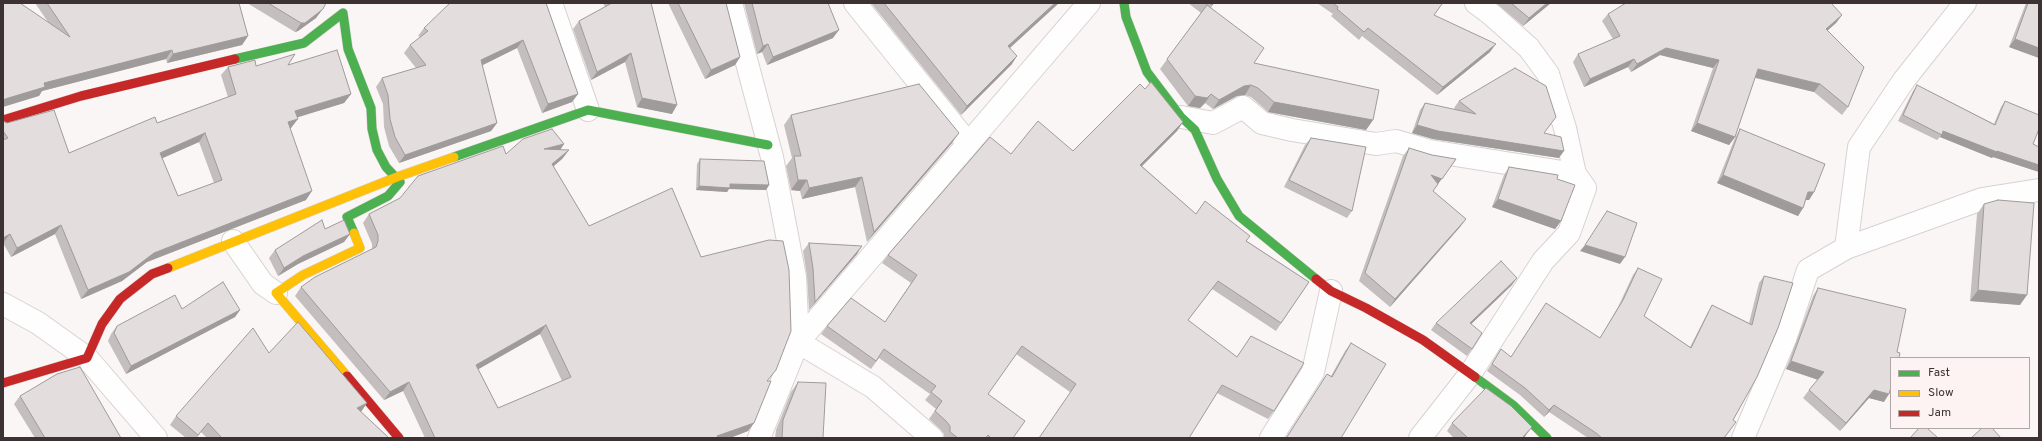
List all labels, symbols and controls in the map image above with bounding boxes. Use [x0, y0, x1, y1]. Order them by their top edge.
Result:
legend [1890, 357, 2030, 429]
text: Fast [1928, 365, 1950, 381]
text: Slow [1928, 385, 1954, 401]
text: Jam [1928, 405, 1951, 421]

